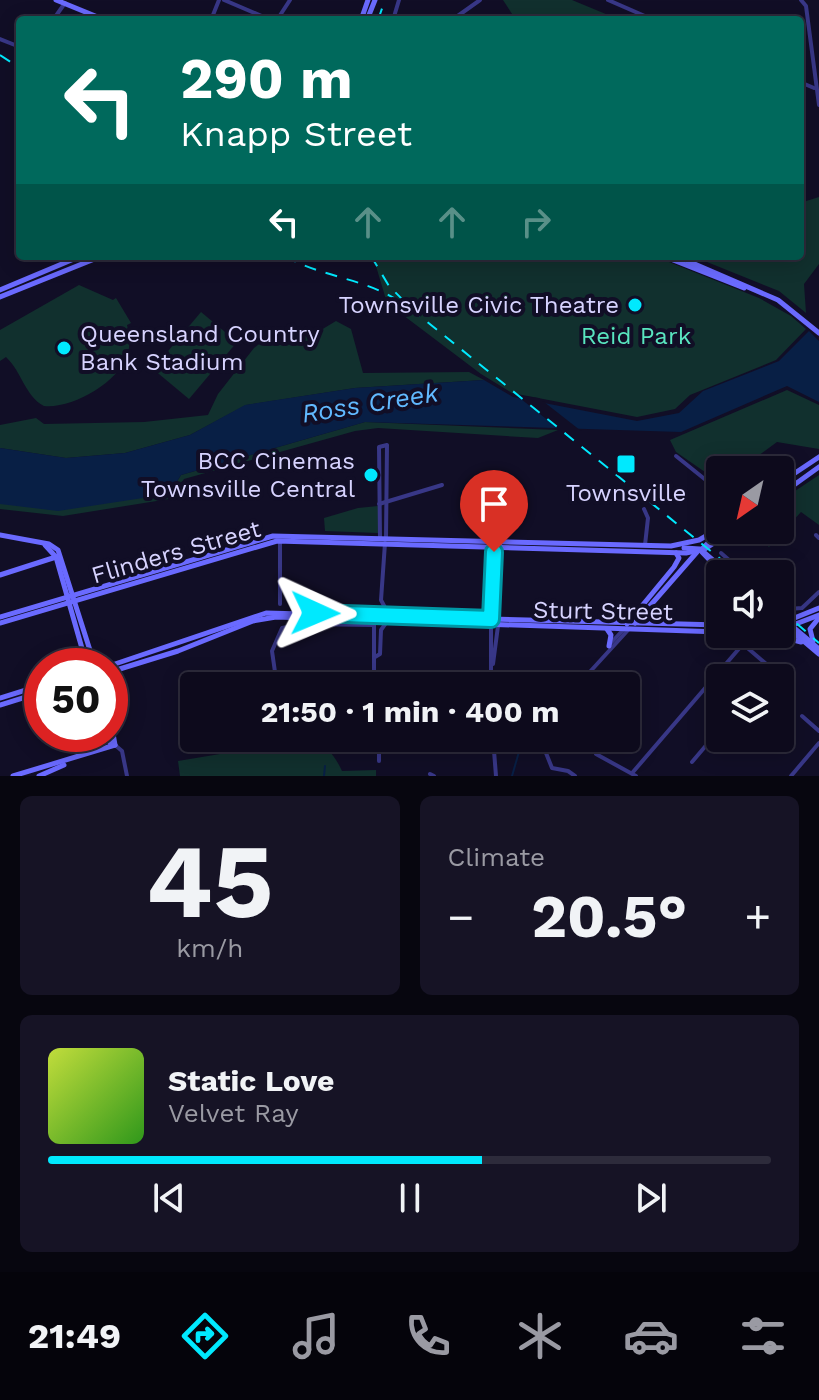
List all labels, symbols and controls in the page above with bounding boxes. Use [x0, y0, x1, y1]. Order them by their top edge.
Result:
text: 290 m [180, 46, 353, 112]
icon: left [48, 48, 152, 152]
text: Knapp Street [180, 113, 412, 155]
icon: left [262, 200, 306, 244]
icon: ahead [346, 200, 390, 244]
icon: ahead [430, 200, 474, 244]
icon: right [514, 200, 558, 244]
place label: Townsville Civic Theatre [338, 291, 619, 319]
marker: Townsville Civic Theatre [626, 296, 644, 314]
place label: Queensland Country Bank Stadium [80, 320, 320, 376]
park label: Reid Park [581, 322, 692, 350]
marker: Queensland Country Bank Stadium [55, 339, 73, 357]
water label: Ross Creek [300, 377, 441, 429]
place label: BCC Cinemas Townsville Central [141, 447, 356, 503]
marker: Townsville [615, 453, 637, 475]
north arrow [706, 456, 794, 544]
map controls [706, 456, 794, 752]
marker: BCC Cinemas Townsville Central [362, 466, 380, 484]
pin [460, 470, 528, 552]
place label: Townsville [566, 479, 686, 507]
icon: arrive [472, 482, 516, 526]
street label: Flinders Street [88, 514, 264, 590]
button: sound [706, 560, 794, 648]
position arrow [273, 571, 357, 655]
street label: Sturt Street [533, 596, 673, 626]
speed limit sign: 50 [24, 648, 128, 752]
button: layers [706, 664, 794, 752]
text: 21:50 · 1 min · 400 m [260, 694, 560, 729]
text: 45 [146, 820, 274, 942]
text: Climate [448, 842, 545, 872]
text: 20.5° [531, 881, 687, 952]
text: − [448, 891, 474, 943]
text: + [744, 891, 771, 943]
text: km/h [176, 933, 243, 963]
text: Static Love [168, 1063, 334, 1098]
text: Velvet Ray [168, 1098, 299, 1128]
icon: previous [147, 1176, 191, 1220]
icon: pause [388, 1176, 432, 1220]
icon: next [629, 1176, 673, 1220]
icon: directions [177, 1308, 233, 1364]
icon: music [288, 1308, 344, 1364]
icon: phone [400, 1308, 456, 1364]
icon: climate [512, 1308, 568, 1364]
icon: car [623, 1308, 679, 1364]
icon: filters [735, 1308, 791, 1364]
text: 21:49 [28, 1315, 121, 1357]

